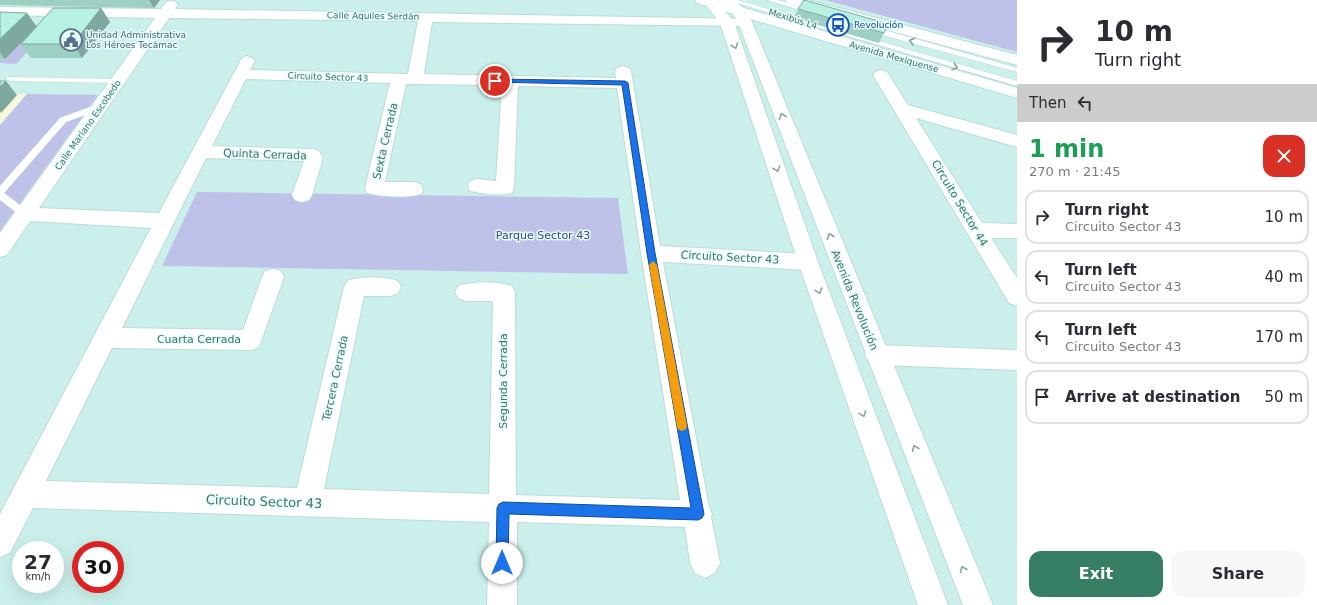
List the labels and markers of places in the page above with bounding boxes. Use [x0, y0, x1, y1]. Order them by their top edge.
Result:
bus stop icon: Revolución [825, 12, 851, 38]
place label: Revolución [854, 20, 903, 30]
public building icon: Unidad Administrativa Los Héroes Tecámac [58, 27, 84, 53]
place label: Unidad Administrativa Los Héroes Tecámac [86, 30, 186, 50]
pin [478, 64, 512, 98]

